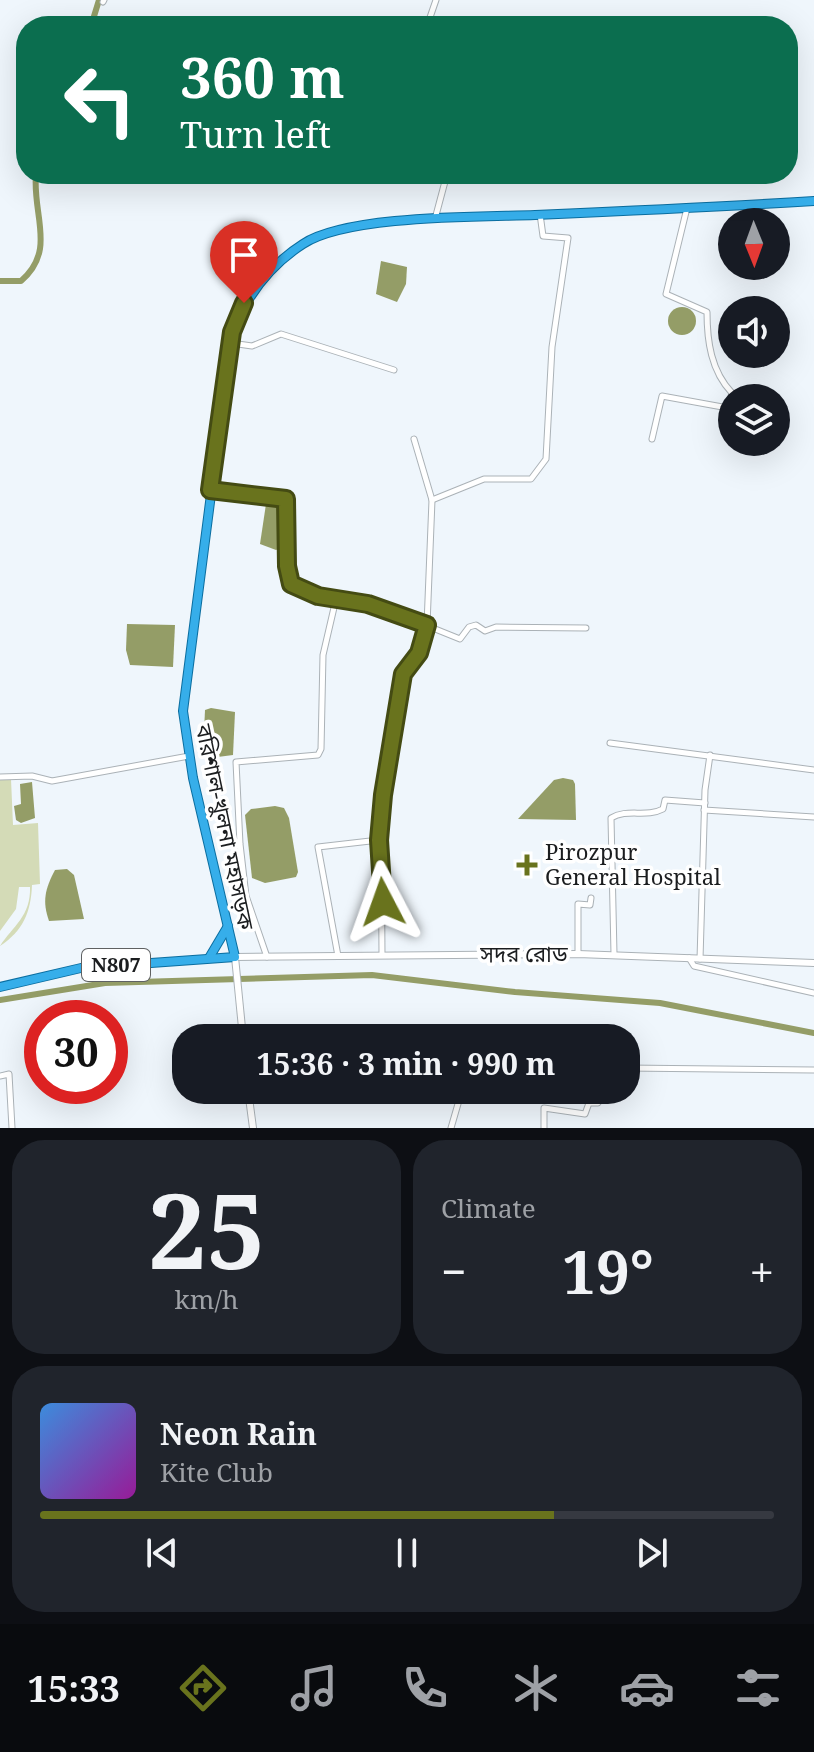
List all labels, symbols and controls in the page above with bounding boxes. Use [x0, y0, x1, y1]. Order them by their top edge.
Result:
text: 360 m [180, 38, 345, 114]
icon: left [48, 48, 152, 152]
text: Turn left [180, 110, 331, 159]
north arrow [718, 208, 790, 280]
map controls [718, 208, 790, 456]
pin [210, 221, 278, 303]
icon: arrive [222, 233, 266, 277]
button: sound [718, 296, 790, 368]
button: layers [718, 384, 790, 456]
street label: বরিশাল-খুলনা মহাসড়ক [189, 720, 262, 933]
place label: Pirozpur General Hospital [545, 836, 721, 891]
marker: Pirozpur General Hospital [516, 854, 538, 876]
position arrow [341, 860, 425, 944]
street label: সদর রোড [479, 938, 568, 968]
road number: N807 [82, 949, 150, 981]
speed limit sign: 30 [24, 1000, 128, 1104]
text: 15:36 · 3 min · 990 m [257, 1043, 555, 1084]
text: 25 [148, 1158, 265, 1299]
text: Climate [441, 1190, 536, 1226]
text: 19° [562, 1230, 654, 1312]
text: − [441, 1241, 466, 1301]
text: + [749, 1241, 774, 1301]
text: km/h [175, 1281, 238, 1317]
text: Neon Rain [160, 1413, 317, 1454]
text: Kite Club [160, 1454, 273, 1490]
icon: previous [140, 1531, 184, 1575]
icon: pause [385, 1531, 429, 1575]
icon: next [630, 1531, 674, 1575]
icon: directions [175, 1660, 231, 1716]
icon: music [286, 1660, 342, 1716]
icon: phone [397, 1660, 453, 1716]
icon: climate [508, 1660, 564, 1716]
icon: car [619, 1660, 675, 1716]
icon: filters [730, 1660, 786, 1716]
text: 15:33 [28, 1664, 120, 1713]

